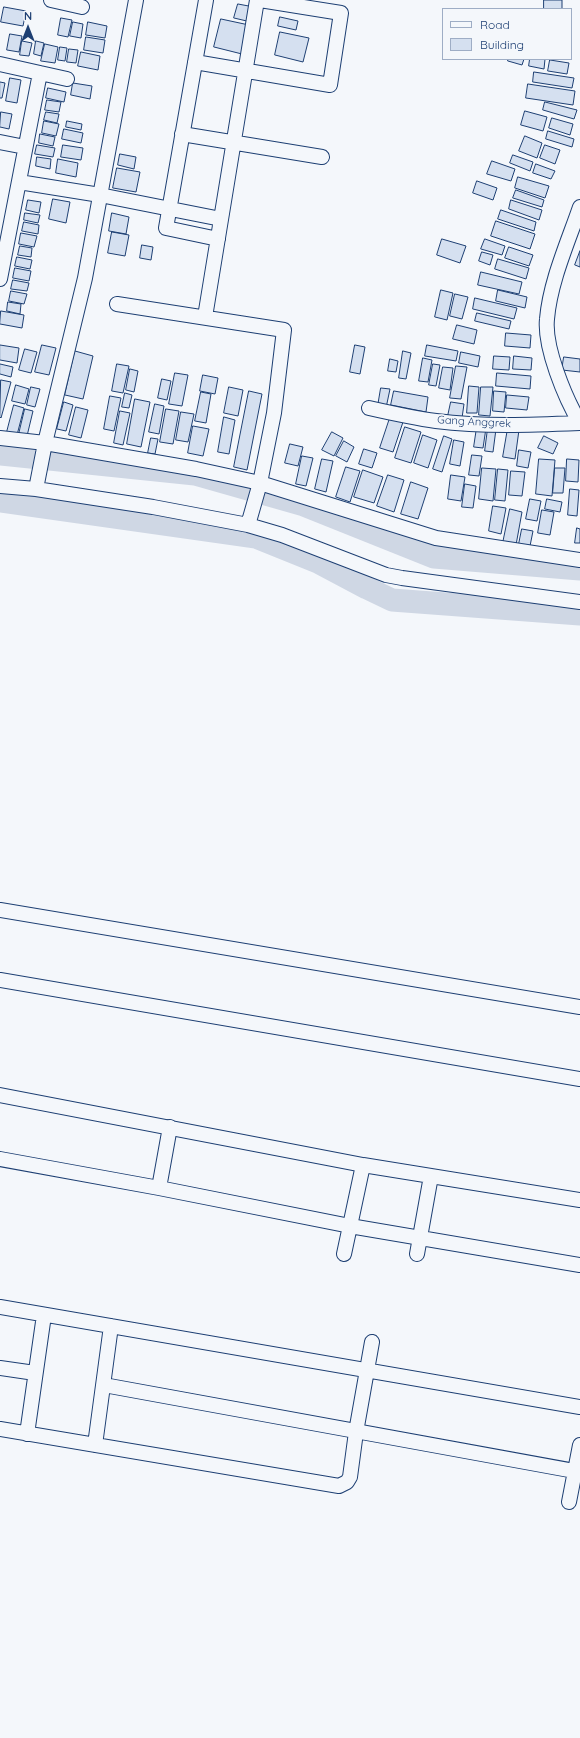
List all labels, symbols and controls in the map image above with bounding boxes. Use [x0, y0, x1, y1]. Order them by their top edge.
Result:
north arrow [8, 8, 48, 48]
legend [442, 8, 572, 60]
text: N [24, 9, 32, 23]
text: Road [480, 17, 510, 32]
text: Building [480, 37, 524, 52]
street label: Gang Anggrek [437, 413, 511, 431]

